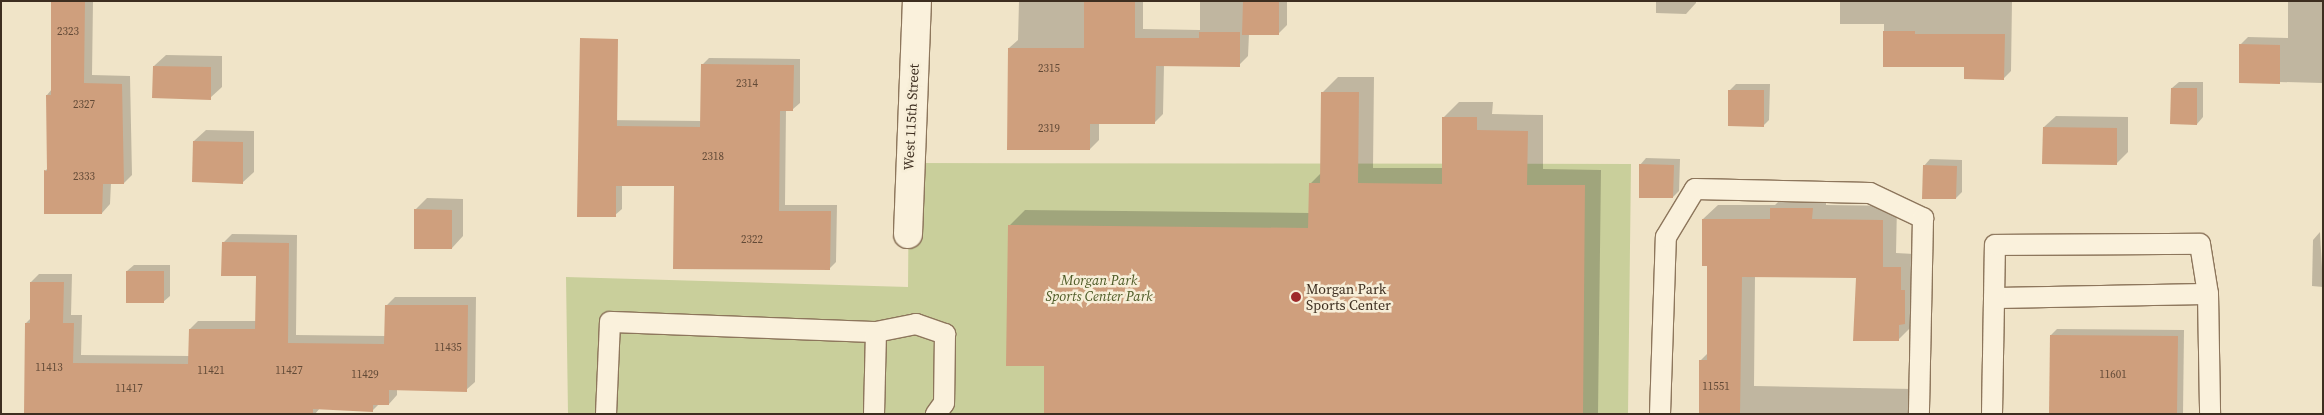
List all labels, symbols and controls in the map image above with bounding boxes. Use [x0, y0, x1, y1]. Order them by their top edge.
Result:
house number: 2323 [57, 25, 79, 39]
house number: 2315 [1038, 62, 1060, 76]
street label: West 115th Street [900, 63, 922, 171]
house number: 2314 [736, 77, 758, 91]
house number: 2327 [73, 98, 95, 112]
house number: 2319 [1038, 122, 1060, 136]
house number: 2318 [702, 150, 724, 164]
house number: 2333 [73, 170, 95, 184]
house number: 2322 [741, 233, 763, 247]
park label: Morgan Park Sports Center Park [1045, 272, 1153, 304]
place label: Morgan Park Sports Center [1306, 281, 1391, 314]
marker: Morgan Park Sports Center [1290, 291, 1302, 303]
house number: 11435 [434, 341, 462, 355]
house number: 11413 [35, 361, 63, 375]
house number: 11421 [197, 364, 225, 378]
house number: 11427 [275, 364, 303, 378]
house number: 11429 [351, 368, 379, 382]
house number: 11601 [2099, 368, 2127, 382]
house number: 11551 [1702, 380, 1730, 394]
house number: 11417 [115, 382, 143, 396]

